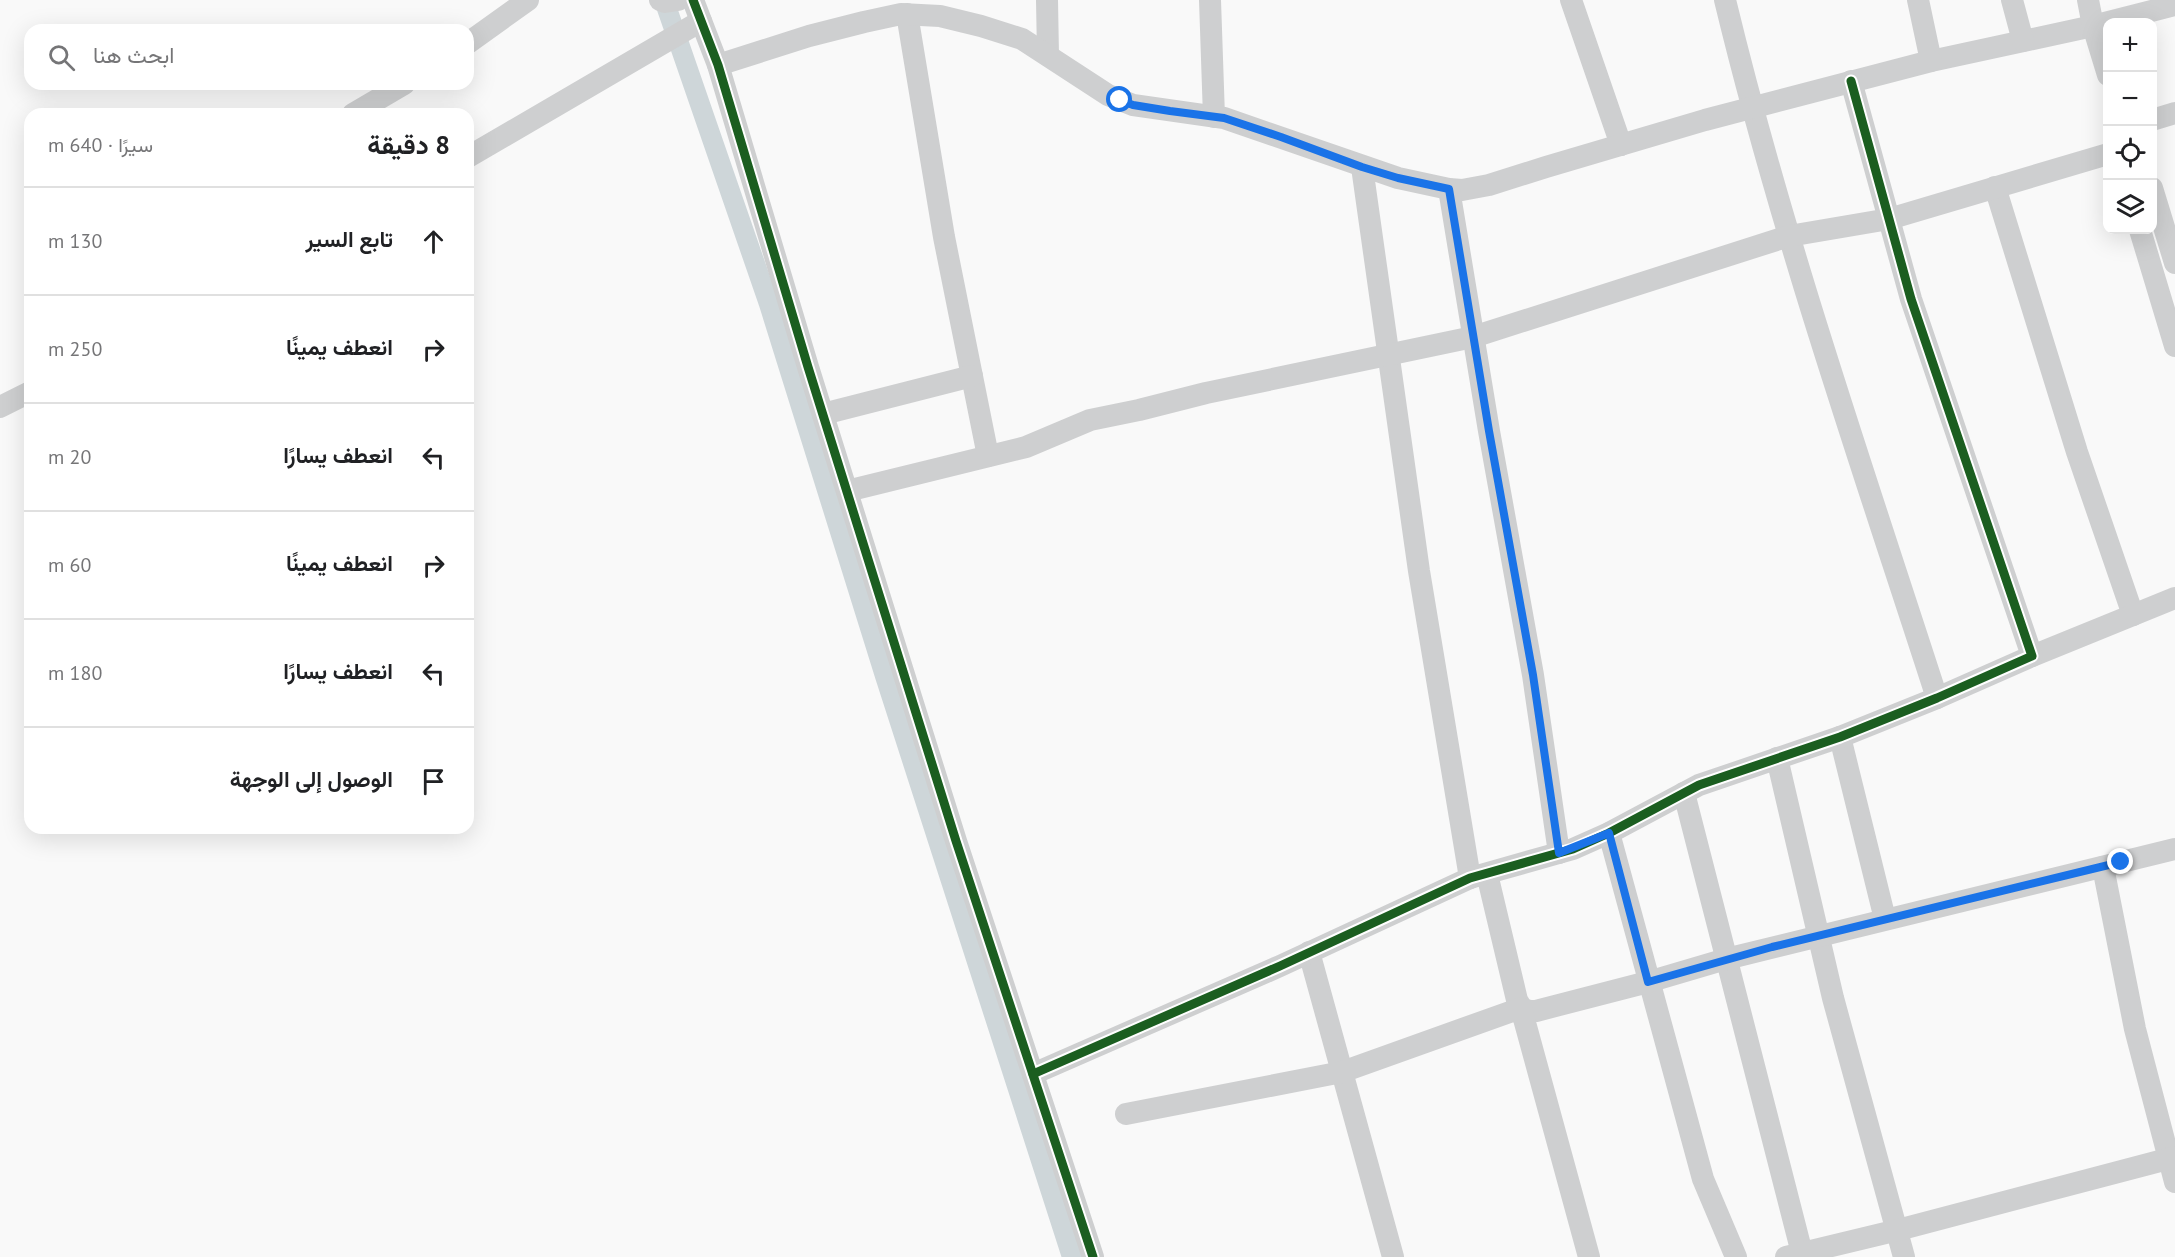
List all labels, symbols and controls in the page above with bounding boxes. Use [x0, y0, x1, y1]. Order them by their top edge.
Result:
map controls [2103, 18, 2157, 234]
button: + [2103, 18, 2157, 72]
search box [24, 24, 474, 90]
icon: search [45, 41, 78, 74]
text: ابحث هنا [93, 41, 174, 69]
button: − [2103, 72, 2157, 126]
route start [1106, 86, 1132, 112]
button: locate [2103, 126, 2157, 180]
text: 8 دقيقة [367, 128, 450, 161]
text: سيرًا · 640 m [48, 132, 153, 158]
button: layers [2103, 180, 2157, 234]
text: تابع السير [305, 225, 393, 253]
icon: ahead [417, 225, 450, 258]
text: 130 m [48, 228, 102, 254]
text: انعطف يمينًا [286, 333, 393, 361]
icon: right [417, 333, 450, 366]
text: 250 m [48, 336, 102, 362]
text: انعطف يسارًا [283, 441, 393, 469]
icon: left [417, 441, 450, 474]
text: 20 m [48, 444, 91, 470]
text: انعطف يمينًا [286, 549, 393, 577]
icon: right [417, 549, 450, 582]
text: 60 m [48, 552, 91, 578]
text: انعطف يسارًا [283, 657, 393, 685]
icon: left [417, 657, 450, 690]
text: 180 m [48, 660, 102, 686]
text: الوصول إلى الوجهة [230, 765, 393, 793]
icon: arrive [417, 765, 450, 798]
route end [2107, 848, 2133, 874]

